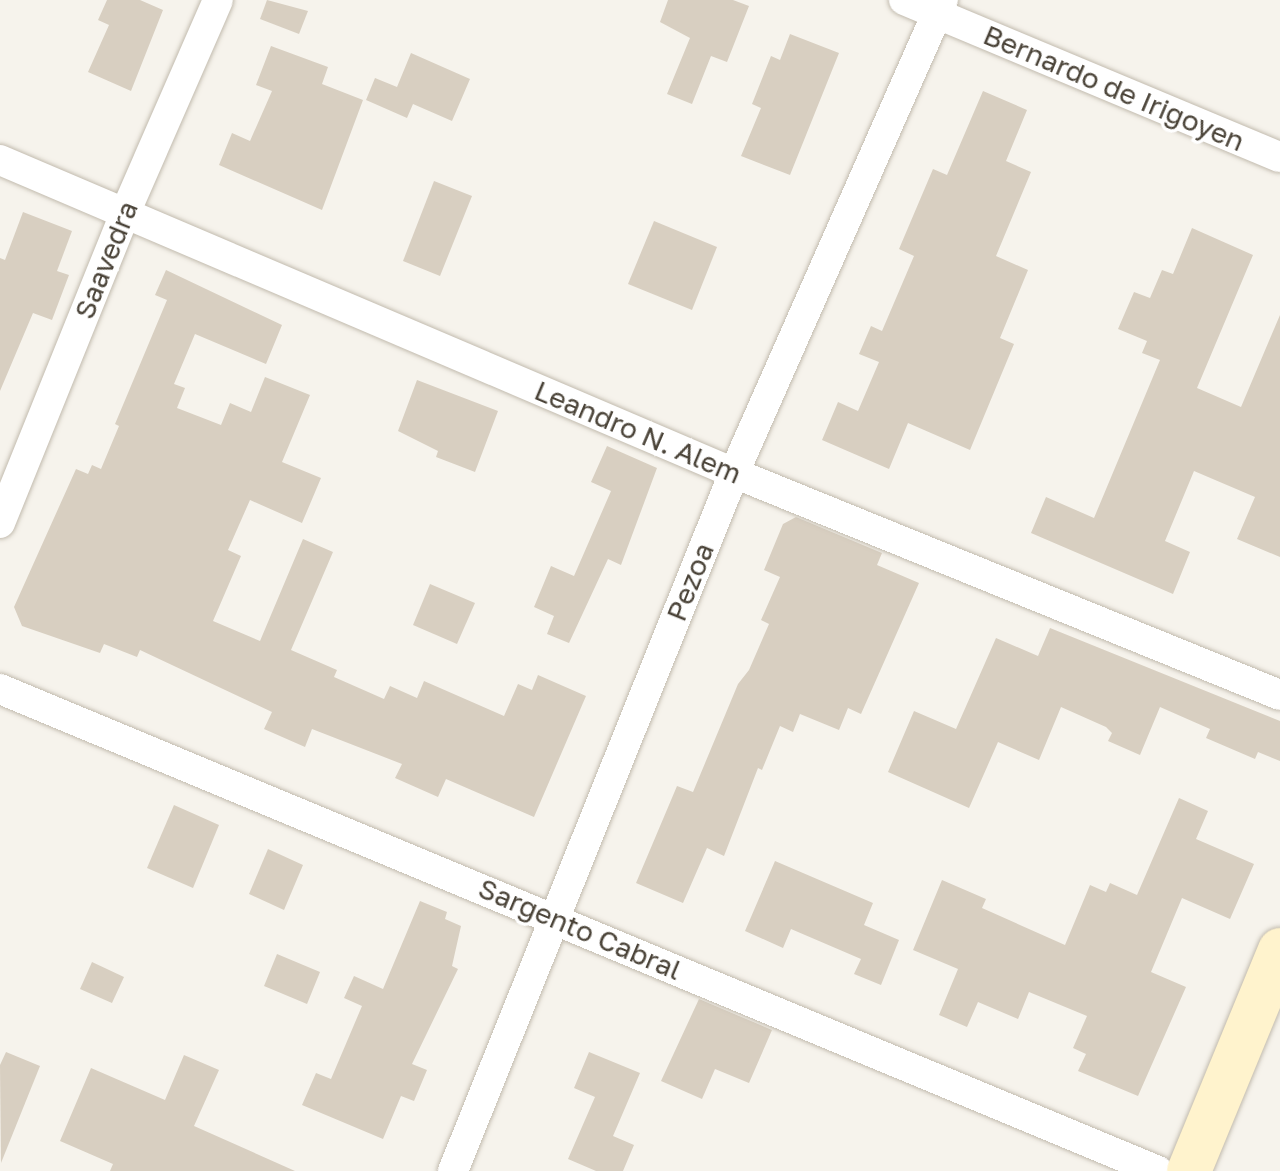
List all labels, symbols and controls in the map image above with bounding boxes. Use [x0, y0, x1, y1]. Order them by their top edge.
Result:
street label: Bernardo de Irigoyen [978, 18, 1250, 158]
street label: Saavedra [67, 196, 145, 324]
street label: Leandro N. Alem [530, 373, 746, 491]
street label: Pezoa [659, 538, 721, 626]
street label: Sargento Cabral [473, 871, 687, 987]

